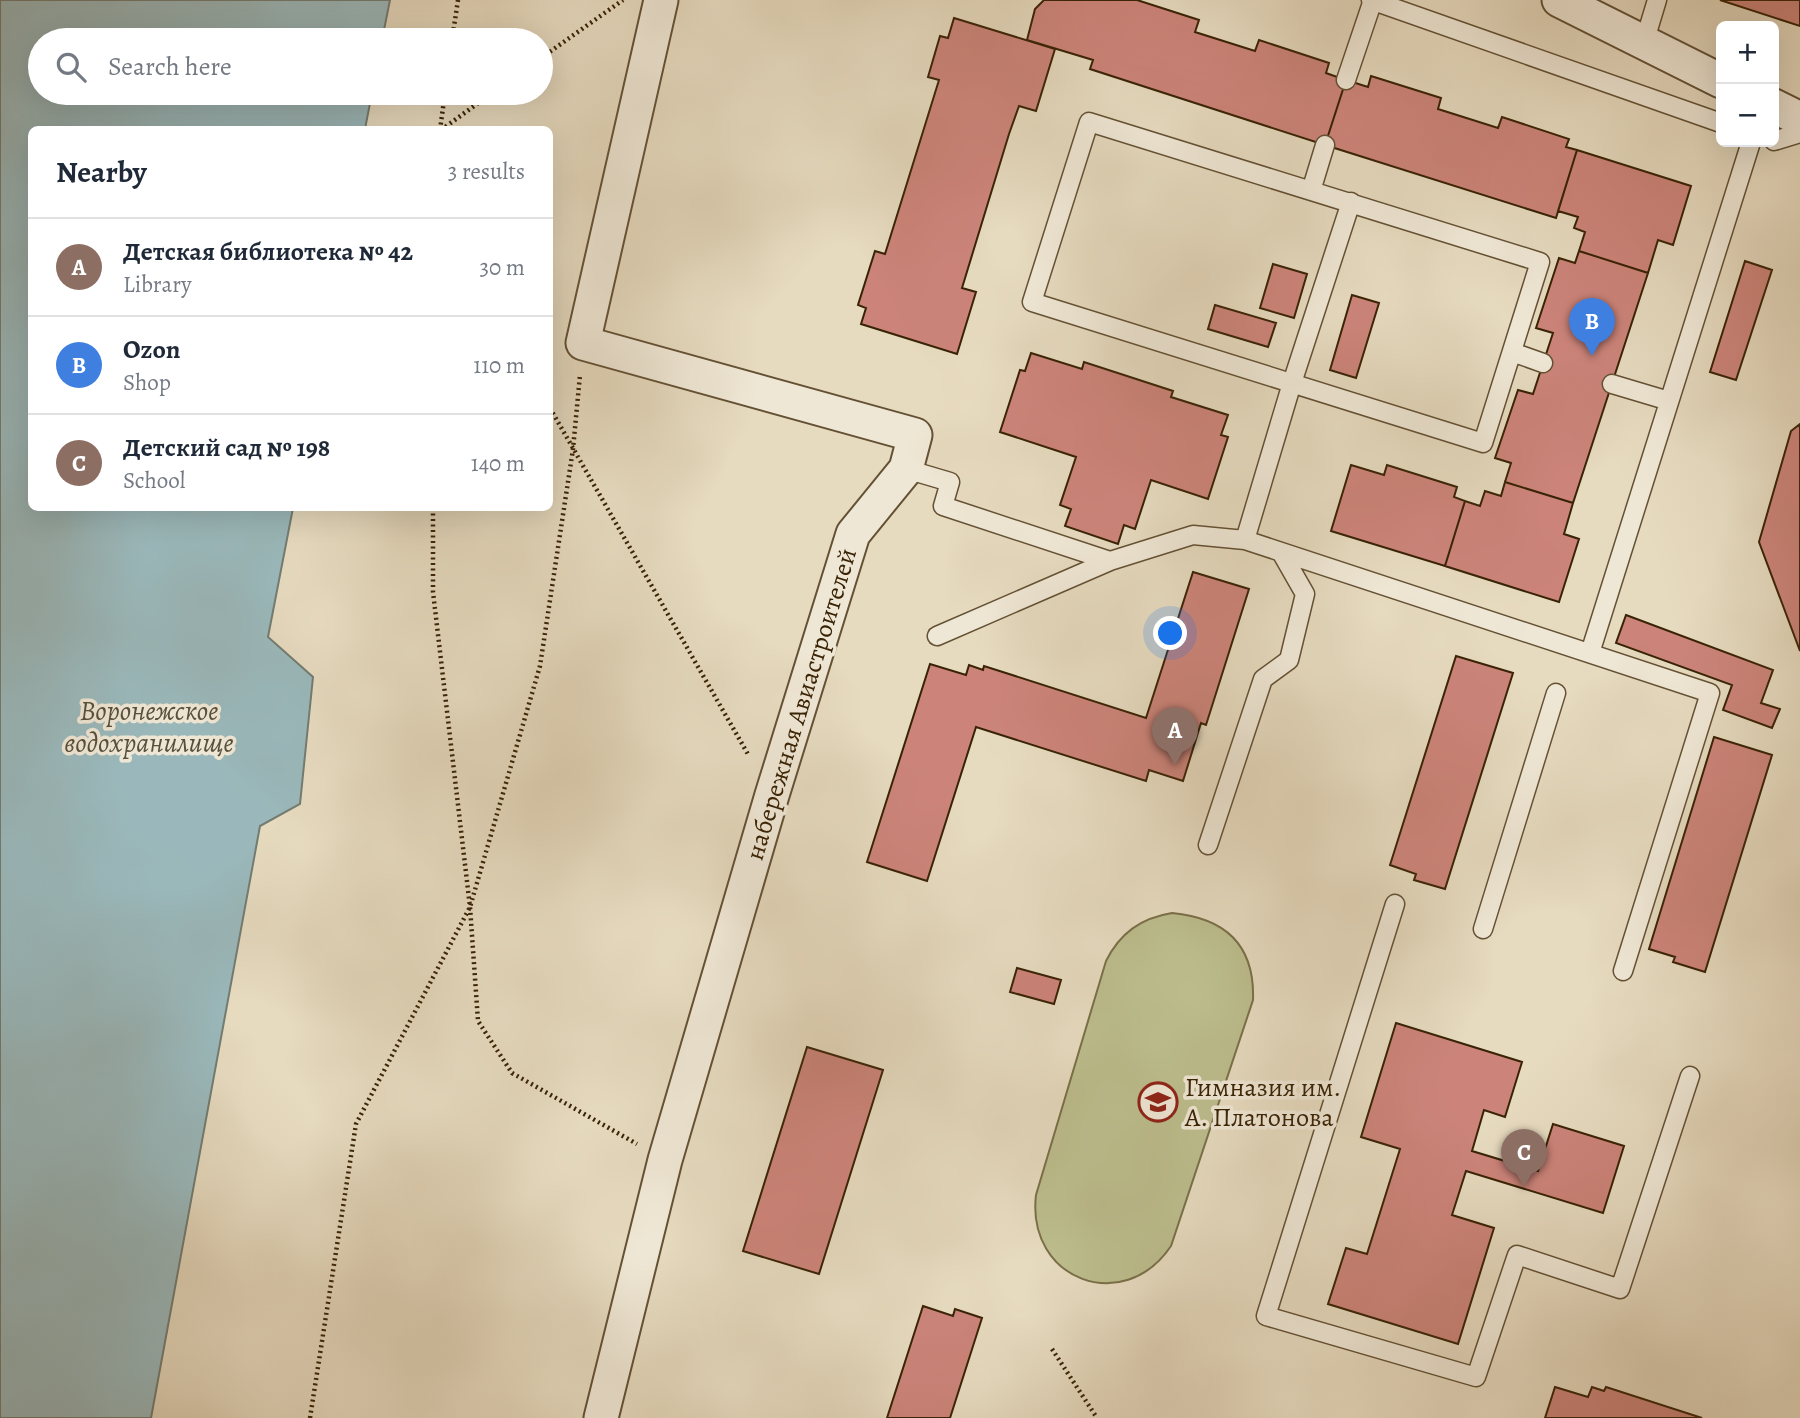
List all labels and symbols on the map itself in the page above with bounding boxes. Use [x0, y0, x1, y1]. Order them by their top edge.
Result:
pin: B [1569, 298, 1615, 356]
street label: набережная Авиастроителей [737, 544, 865, 864]
your location [1153, 616, 1187, 650]
water label: Воронежское водохранилище [64, 692, 234, 762]
pin: A [1152, 707, 1198, 765]
place label: Гимназия им. А. Платонова [1184, 1070, 1341, 1135]
school or university icon: Гимназия им. А. Платонова [1137, 1081, 1179, 1123]
pin: C [1501, 1129, 1547, 1187]

